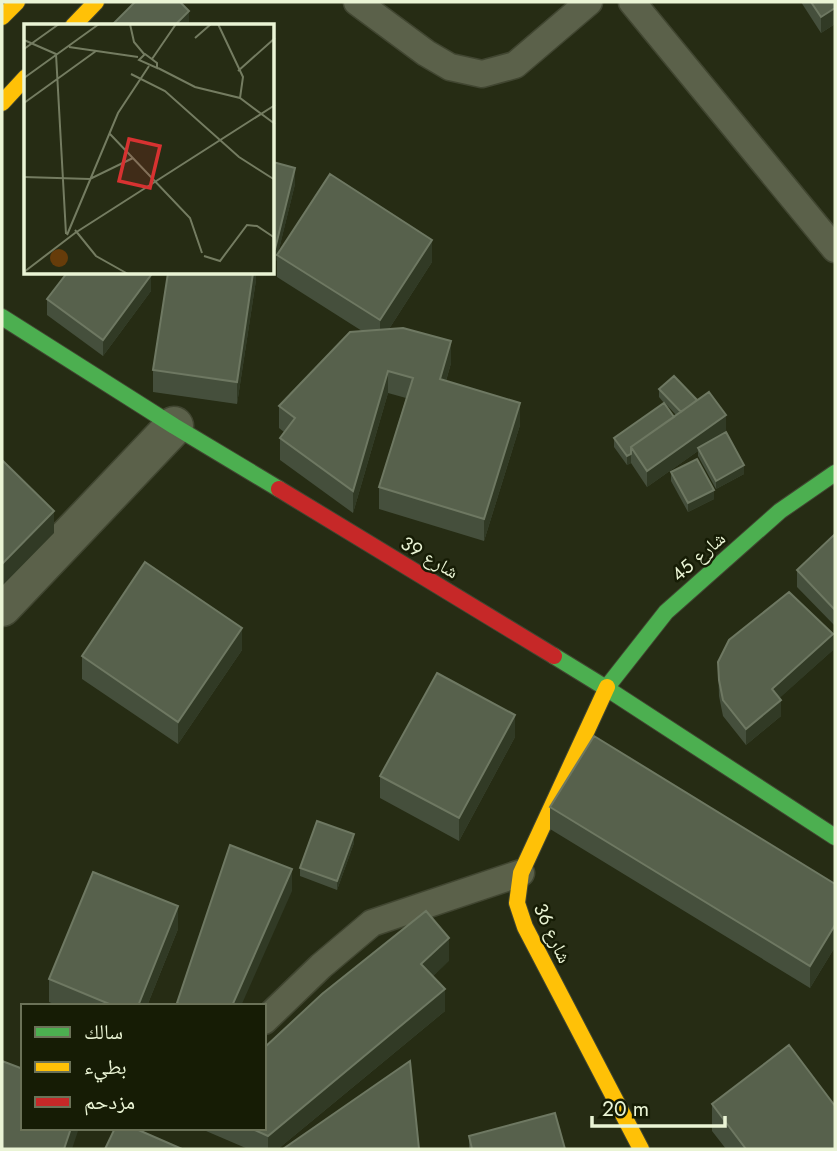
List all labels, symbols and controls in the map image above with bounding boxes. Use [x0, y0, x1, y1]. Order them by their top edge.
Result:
inset map [24, 24, 275, 275]
street label: شارع 45 [665, 525, 731, 587]
street label: شارع 39 [396, 530, 464, 585]
street label: شارع 36 [527, 899, 578, 968]
legend [21, 1004, 266, 1130]
text: سالك [84, 1017, 123, 1047]
text: بطيء [84, 1052, 127, 1083]
scale bar [592, 1084, 725, 1128]
text: مزدحم [84, 1087, 135, 1117]
text: 20 m [602, 1094, 649, 1124]

